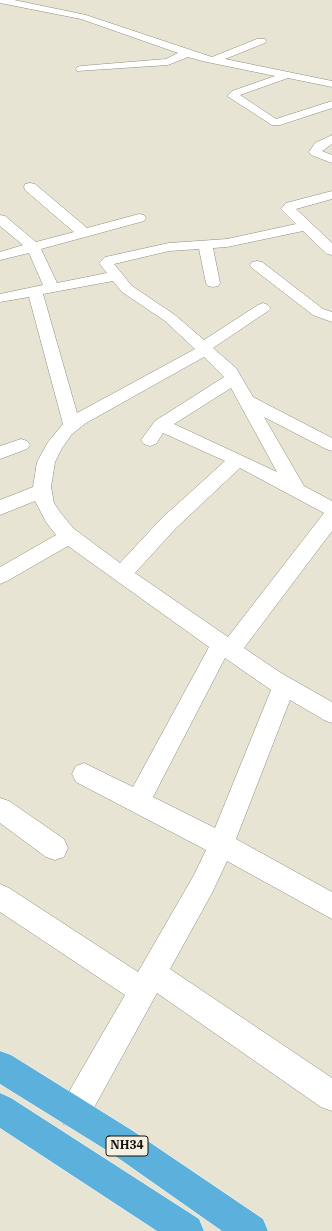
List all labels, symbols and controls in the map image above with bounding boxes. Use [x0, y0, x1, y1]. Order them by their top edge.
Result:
road number: NH34 [106, 1136, 148, 1156]

